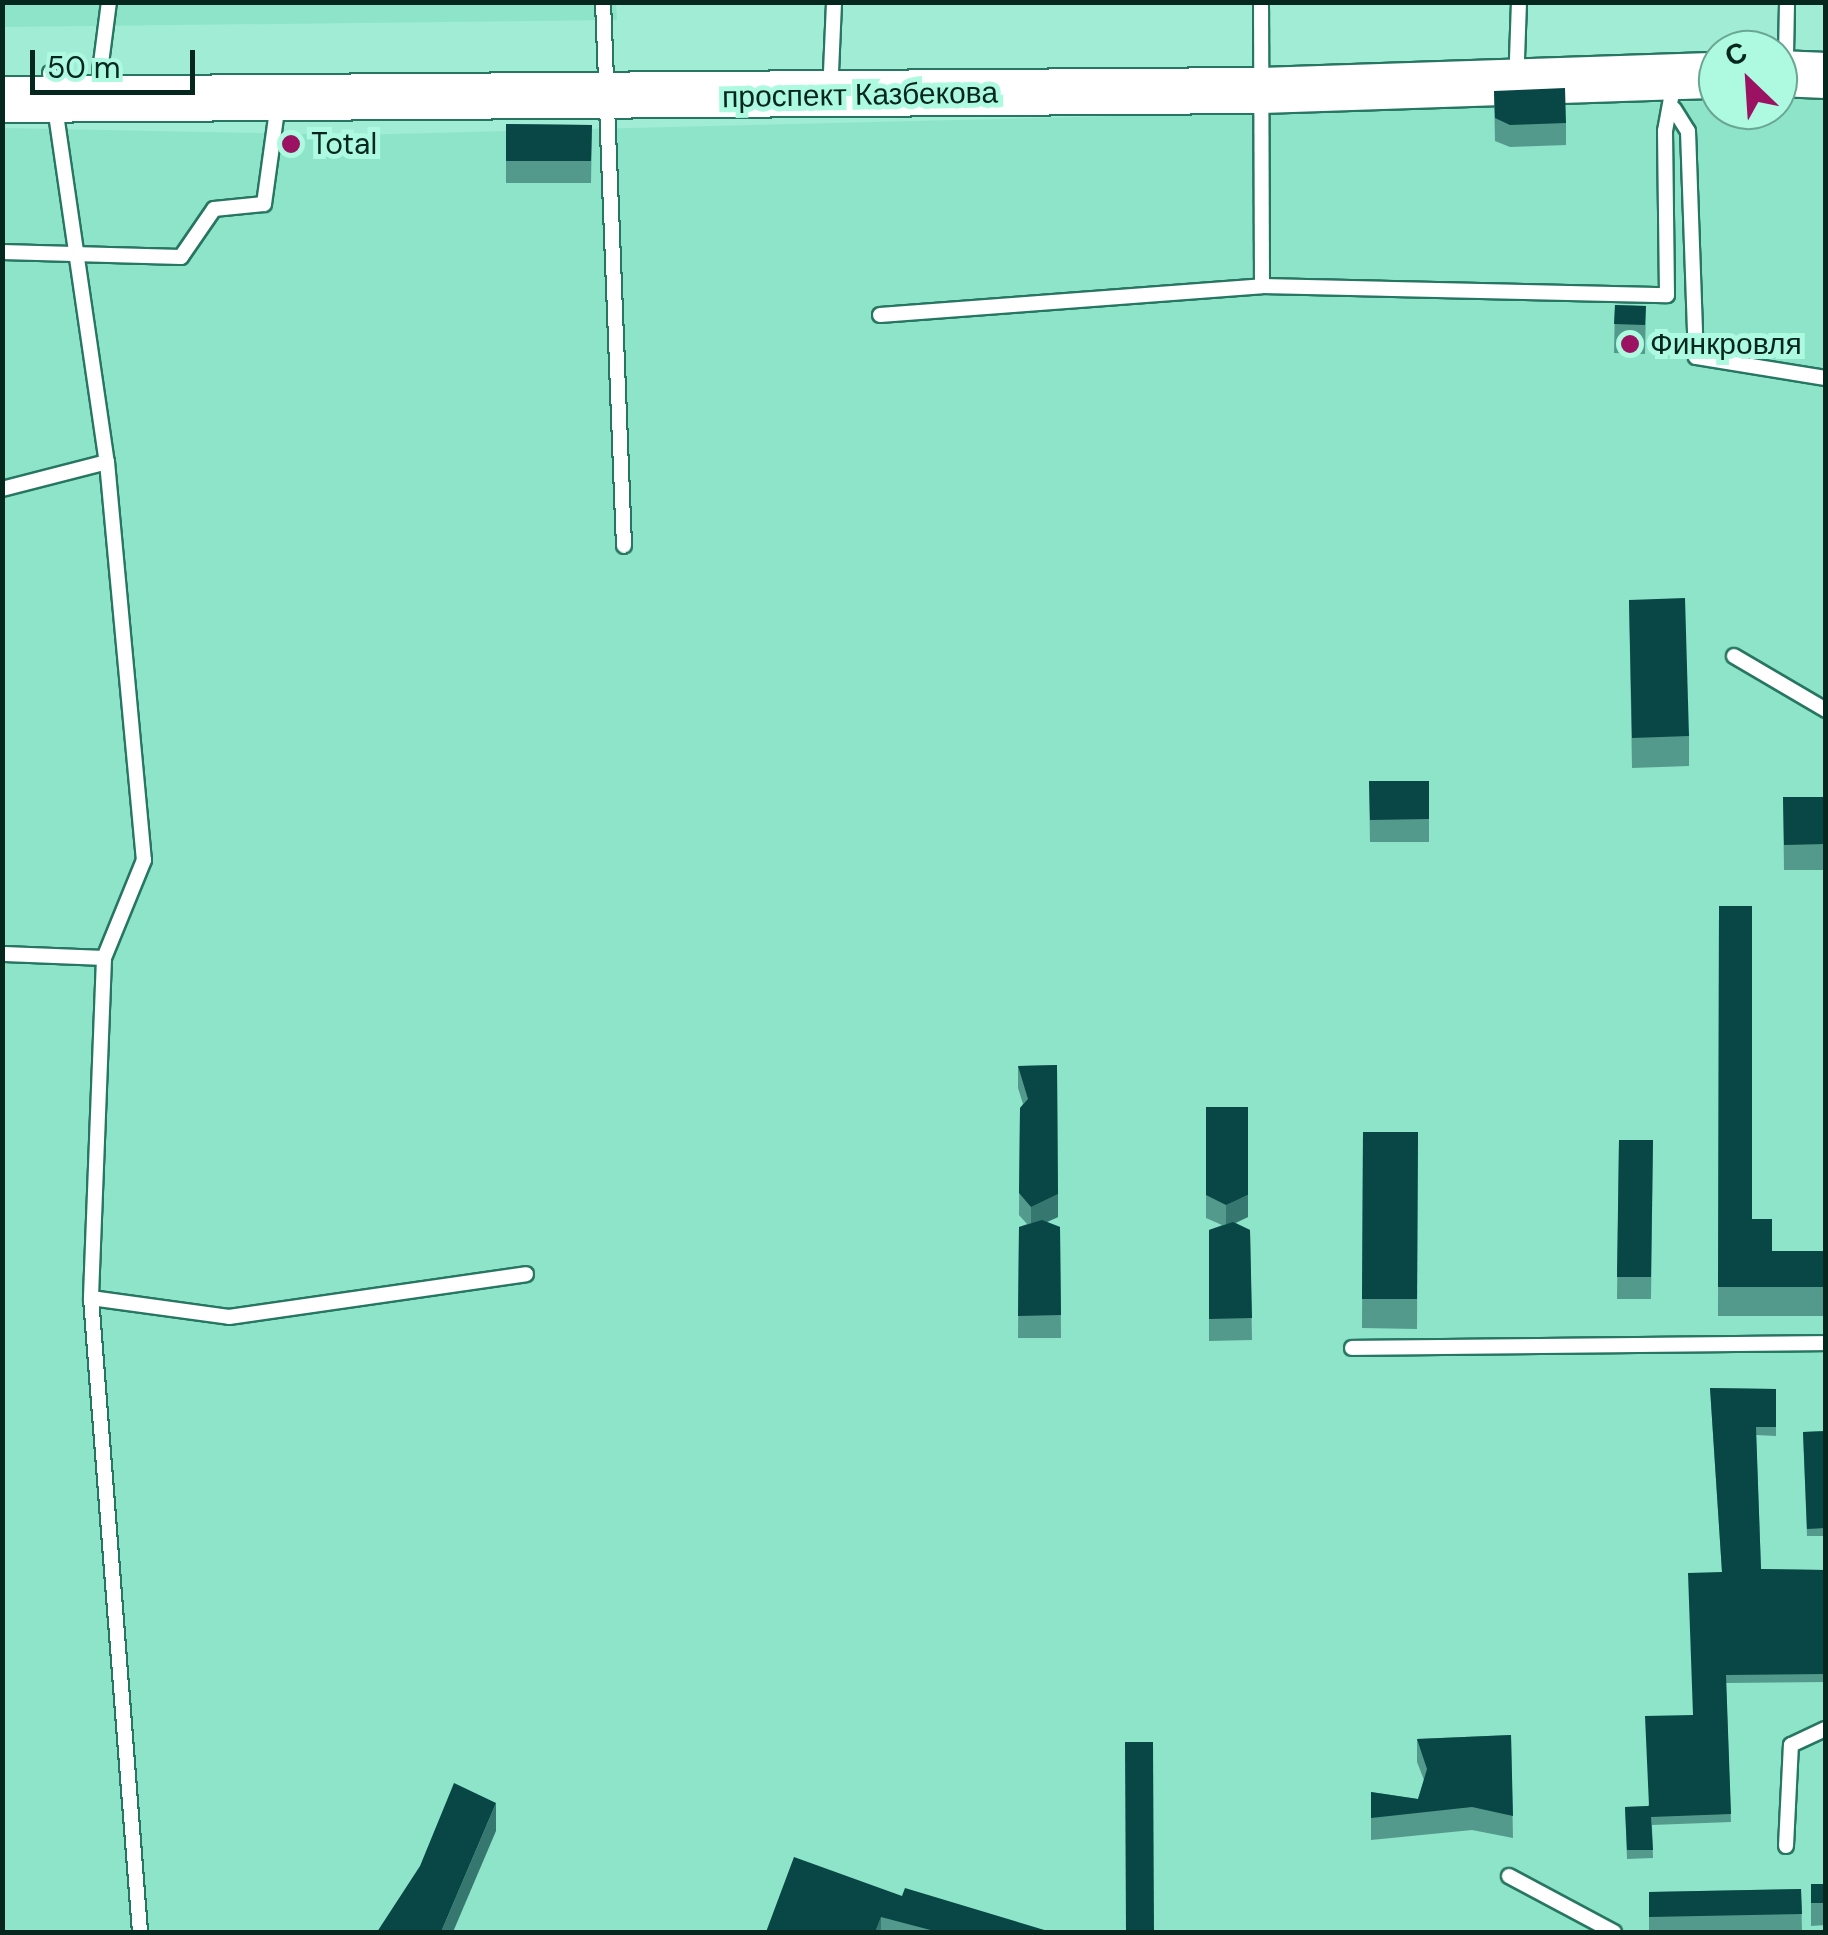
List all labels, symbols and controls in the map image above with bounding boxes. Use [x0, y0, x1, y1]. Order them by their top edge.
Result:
scale bar [35, 30, 200, 92]
north arrow [1698, 30, 1798, 130]
text: С [1719, 33, 1753, 75]
text: 50 m [47, 48, 121, 87]
street label: проспект Казбекова [722, 75, 998, 115]
place label: Total [311, 126, 377, 162]
marker: Total [280, 133, 302, 155]
place label: Финкровля [1650, 326, 1802, 362]
marker: Финкровля [1619, 333, 1641, 355]

